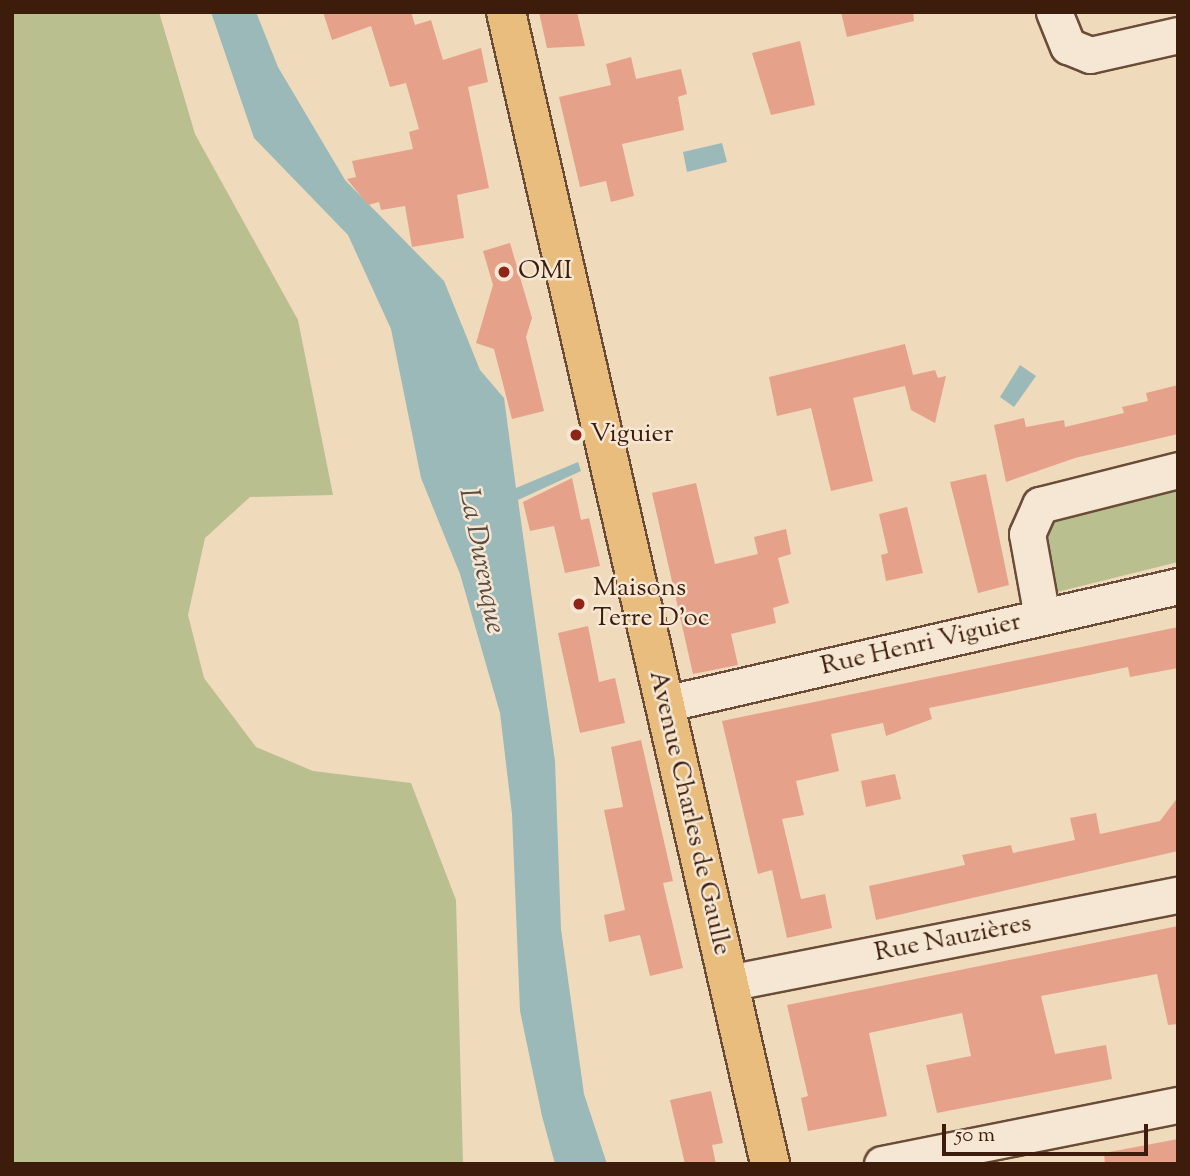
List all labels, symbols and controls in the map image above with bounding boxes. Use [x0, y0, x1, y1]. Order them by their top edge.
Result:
place label: OMI [518, 256, 572, 288]
marker: OMI [496, 264, 512, 280]
place label: Viguier [590, 419, 673, 451]
marker: Viguier [568, 427, 584, 443]
water label: La Durenque [450, 485, 512, 637]
place label: Maisons Terre D'oc [593, 573, 709, 634]
marker: Maisons Terre D'oc [571, 596, 587, 612]
street label: Rue Henri Viguier [818, 607, 1024, 683]
street label: Avenue Charles de Gaulle [641, 668, 737, 958]
street label: Rue Nauzières [872, 909, 1034, 969]
scale bar [945, 1110, 1152, 1154]
text: 50 m [955, 1121, 995, 1151]

